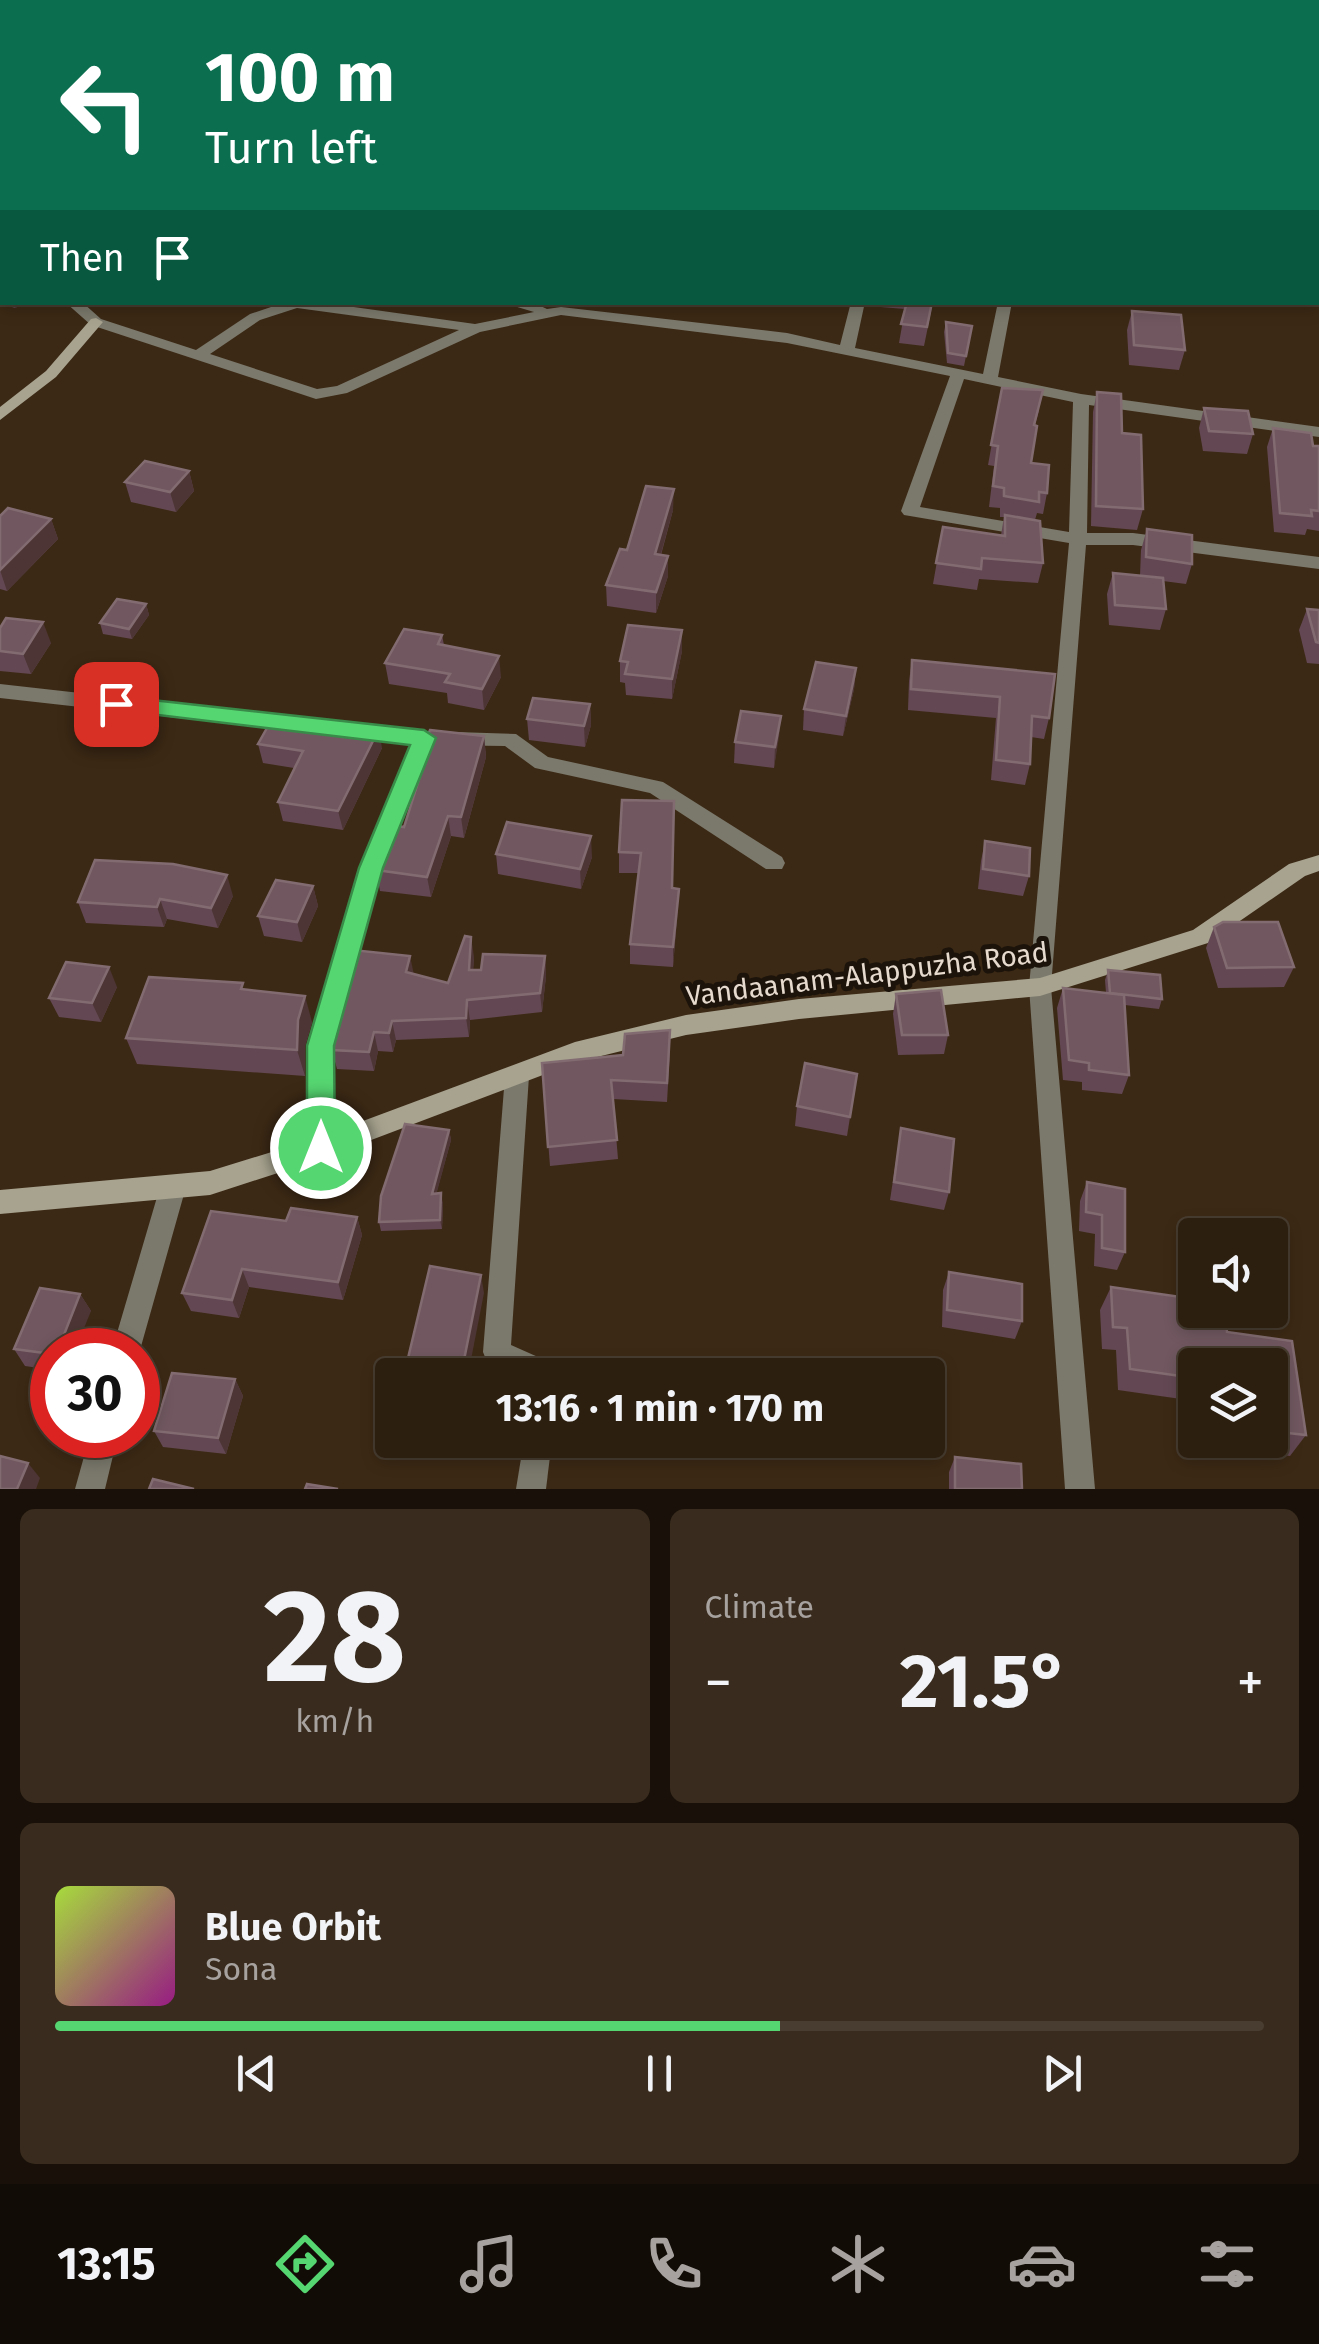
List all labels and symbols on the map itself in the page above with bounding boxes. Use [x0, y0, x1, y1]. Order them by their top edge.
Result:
pin [74, 662, 159, 747]
street label: Vandaanam-Alappuzha Road [684, 935, 1050, 1013]
position arrow [269, 1096, 373, 1200]
speed limit sign: 30 [30, 1328, 160, 1458]

